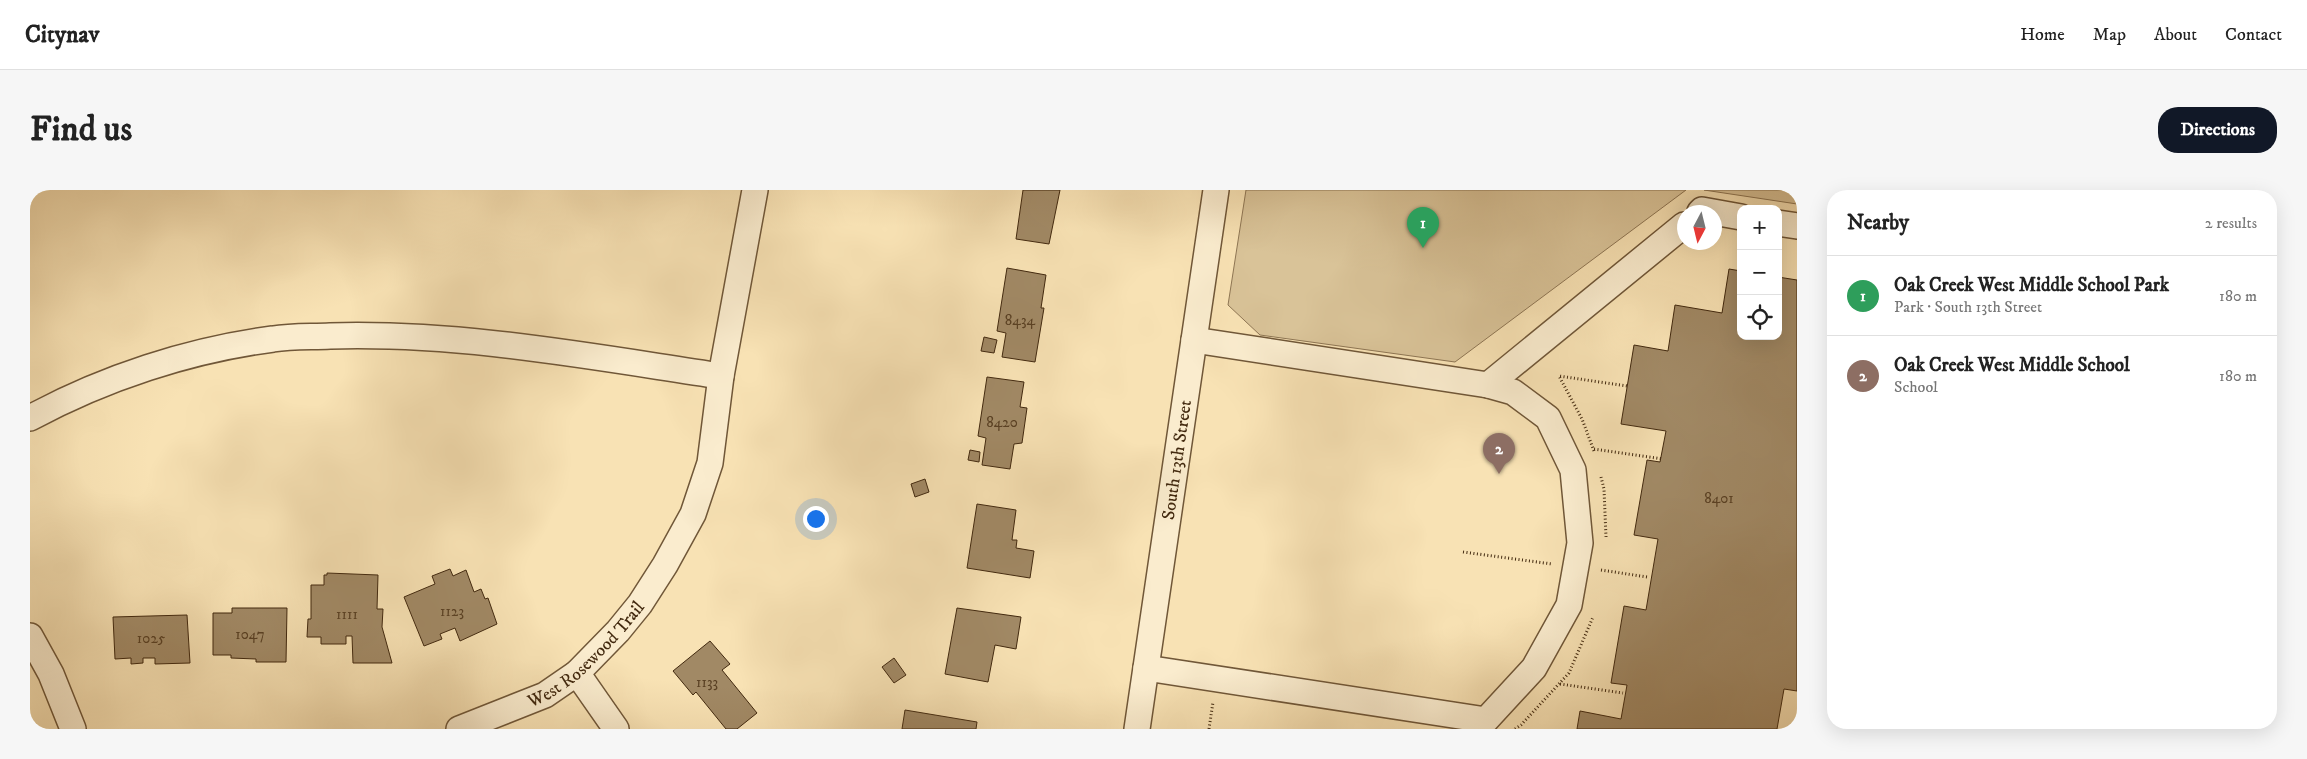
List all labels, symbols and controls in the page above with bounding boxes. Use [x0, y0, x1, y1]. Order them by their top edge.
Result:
text: Citynav [25, 20, 99, 50]
text: Home [2020, 24, 2065, 46]
text: Map [2093, 24, 2126, 46]
text: About [2154, 24, 2197, 46]
text: Contact [2225, 24, 2282, 46]
button: Directions [2158, 107, 2277, 153]
text: Find us [30, 108, 132, 152]
north arrow [1677, 205, 1722, 250]
map controls [1737, 205, 1782, 340]
button: + [1737, 205, 1782, 250]
pin: 1 [1407, 207, 1439, 248]
text: Nearby [1847, 210, 1909, 236]
text: 2 results [2205, 213, 2257, 233]
button: − [1737, 250, 1782, 295]
text: Oak Creek West Middle School Park [1894, 274, 2169, 297]
text: 1 [1860, 286, 1866, 306]
text: 180 m [2219, 286, 2257, 306]
button: locate [1737, 295, 1782, 340]
text: Park · South 13th Street [1894, 297, 2042, 317]
house number: 8434 [1005, 311, 1036, 330]
text: Oak Creek West Middle School [1894, 354, 2130, 377]
text: 2 [1859, 366, 1867, 386]
text: 180 m [2219, 366, 2257, 386]
text: School [1894, 377, 1938, 397]
street label: South 13th Street [1158, 398, 1197, 521]
house number: 8420 [986, 413, 1018, 432]
pin: 2 [1483, 433, 1515, 474]
house number: 8401 [1704, 489, 1734, 508]
your location [803, 506, 829, 532]
street label: West Rosewood Trail [524, 597, 650, 713]
house number: 1123 [440, 602, 464, 621]
house number: 1111 [336, 605, 358, 624]
house number: 1047 [235, 625, 265, 644]
house number: 1025 [137, 629, 166, 648]
house number: 1133 [696, 673, 718, 692]

